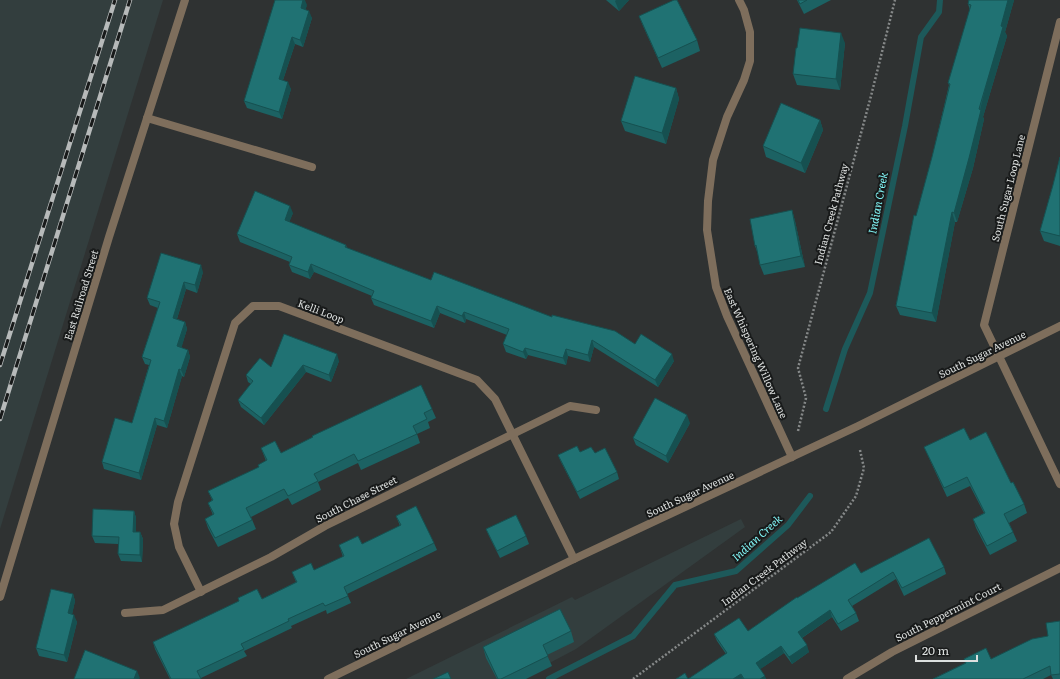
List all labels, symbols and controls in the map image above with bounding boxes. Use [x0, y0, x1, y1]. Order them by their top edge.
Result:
street label: South Sugar Loop Lane [987, 133, 1028, 243]
street label: Indian Creek Pathway [810, 161, 851, 266]
water label: Indian Creek [863, 171, 891, 235]
street label: East Railroad Street [60, 248, 101, 342]
street label: East Whispering Willow Lane [721, 285, 792, 420]
street label: Kelli Loop [296, 295, 347, 326]
street label: South Sugar Avenue [936, 326, 1028, 381]
street label: South Sugar Avenue [643, 467, 736, 520]
street label: South Chase Street [312, 472, 399, 526]
water label: Indian Creek [728, 510, 785, 564]
street label: Indian Creek Pathway [717, 534, 810, 609]
street label: South Peppermint Court [892, 578, 1003, 645]
street label: South Sugar Avenue [351, 606, 443, 661]
scale bar [916, 637, 977, 663]
text: 20 m [922, 641, 949, 659]

